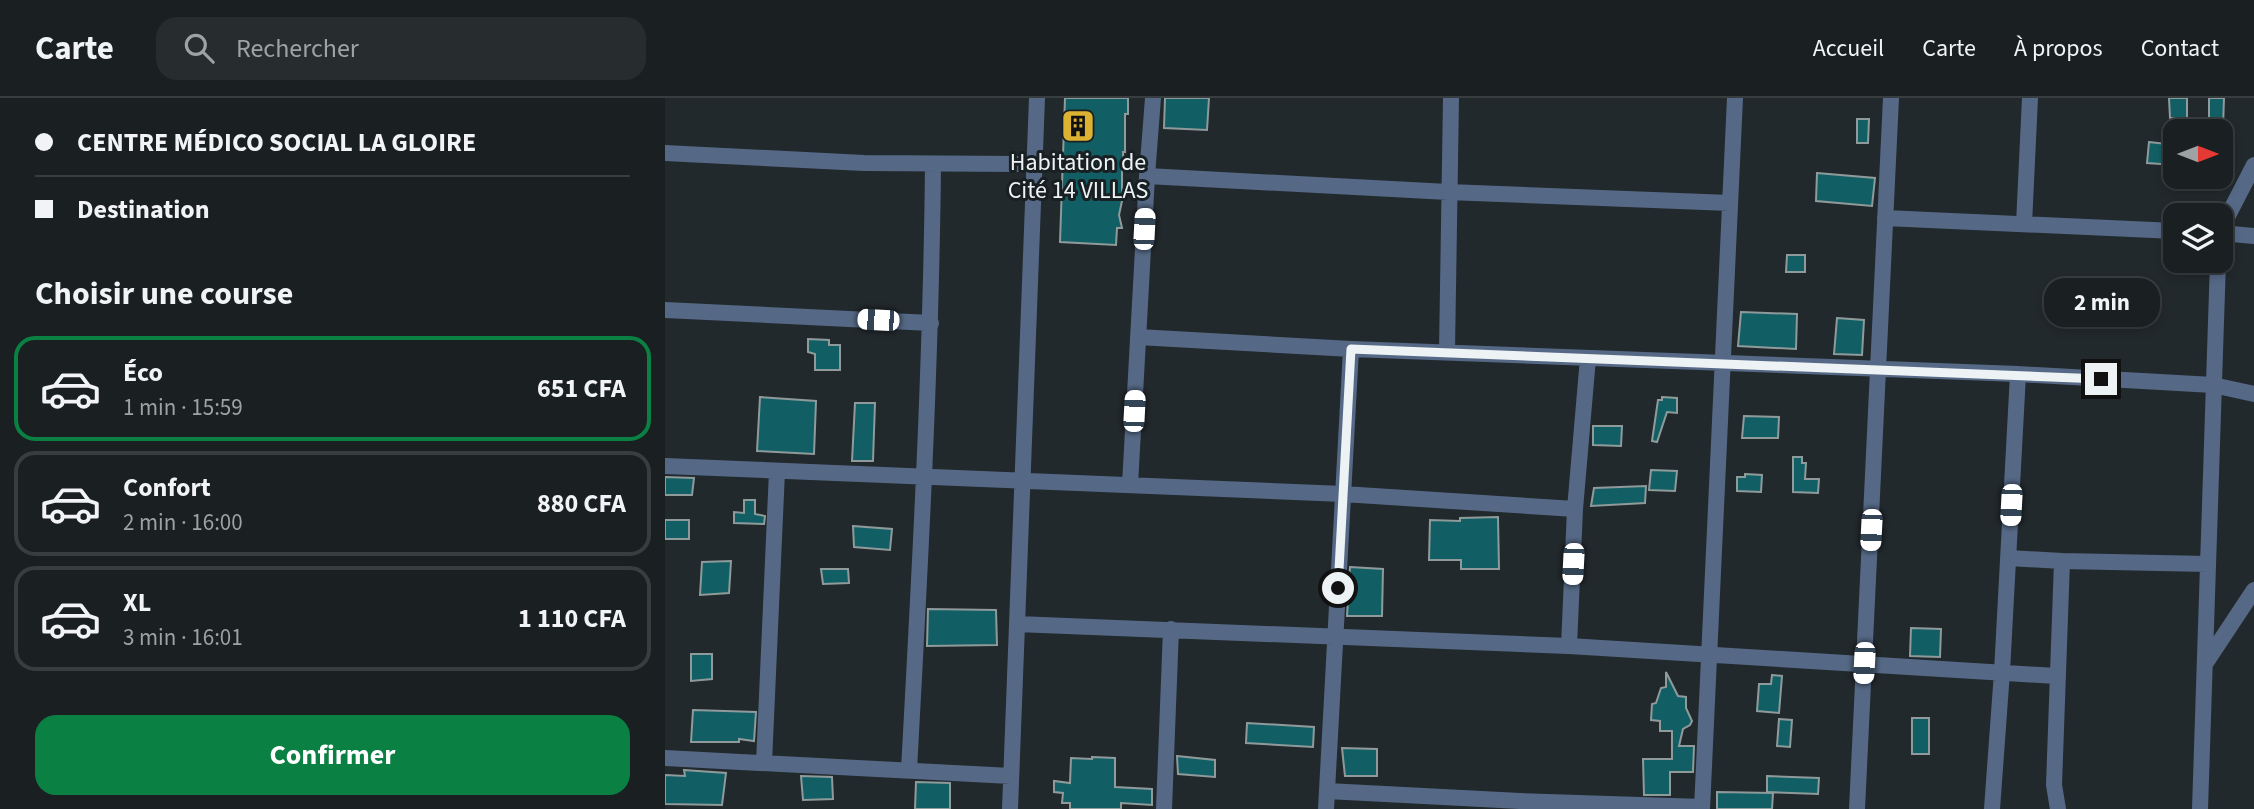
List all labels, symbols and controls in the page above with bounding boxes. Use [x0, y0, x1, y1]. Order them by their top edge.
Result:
search box [156, 17, 646, 80]
text: Carte [35, 25, 114, 72]
icon: search [180, 29, 218, 67]
text: Rechercher [236, 30, 359, 67]
text: Accueil [1813, 31, 1884, 66]
text: Carte [1922, 31, 1976, 66]
text: À propos [2014, 31, 2103, 66]
text: Contact [2141, 31, 2219, 66]
building icon: Habitation de Cité 14 VILLAS [1059, 107, 1097, 145]
north arrow [2163, 119, 2233, 189]
map controls [2163, 119, 2233, 273]
text: CENTRE MÉDICO SOCIAL LA GLOIRE [77, 124, 476, 161]
place label: Habitation de Cité 14 VILLAS [1008, 145, 1148, 208]
text: Destination [77, 191, 210, 228]
button: layers [2163, 203, 2233, 273]
car [1133, 207, 1156, 251]
text: Choisir une course [35, 271, 293, 317]
callout: 2 min [2043, 278, 2159, 327]
text: 2 min [2074, 286, 2130, 319]
car [857, 308, 900, 332]
text: Éco [123, 354, 163, 391]
icon: car [39, 357, 102, 420]
route end [2085, 363, 2117, 395]
text: 651 CFA [537, 370, 626, 407]
car [1123, 389, 1146, 433]
text: 1 min · 15:59 [123, 391, 243, 424]
text: Confort [123, 469, 211, 506]
icon: car [39, 472, 102, 535]
car [2000, 483, 2023, 527]
text: 880 CFA [537, 485, 626, 522]
text: 2 min · 16:00 [123, 506, 243, 539]
car [1860, 508, 1883, 552]
car [1562, 542, 1585, 586]
route start [1322, 572, 1354, 604]
text: XL [123, 584, 151, 621]
icon: car [39, 587, 102, 650]
text: 1 110 CFA [518, 600, 626, 637]
text: 3 min · 16:01 [123, 621, 243, 654]
car [1853, 641, 1876, 685]
button: Confirmer [35, 715, 630, 795]

